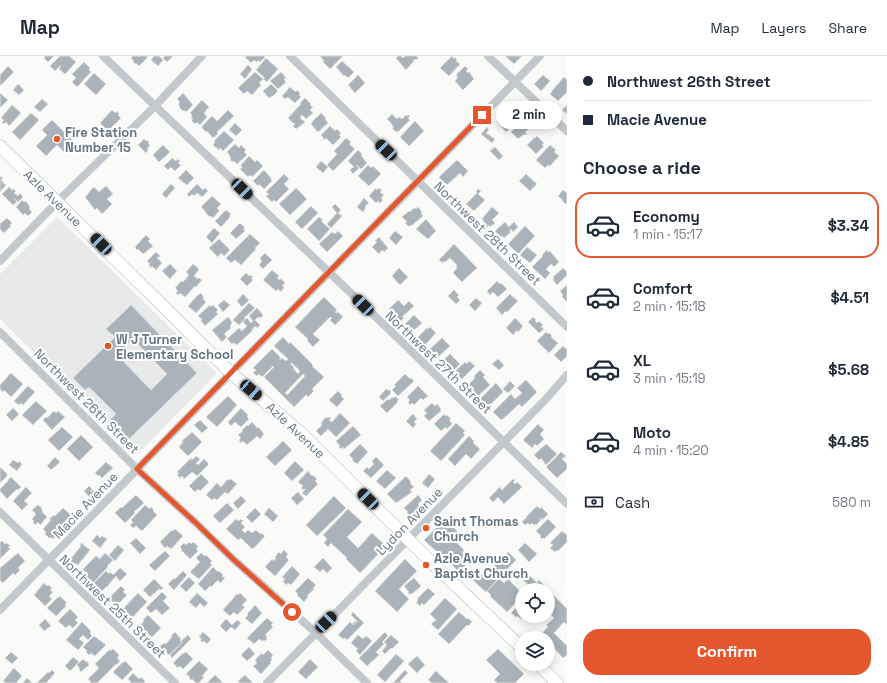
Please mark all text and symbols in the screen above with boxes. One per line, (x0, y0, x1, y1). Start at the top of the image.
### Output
text: Map (20, 15, 60, 40)
text: Map (710, 19, 740, 37)
text: Layers (762, 19, 806, 37)
text: Share (828, 19, 867, 37)
text: Northwest 26th Street (607, 72, 771, 91)
callout: 2 min (496, 101, 562, 129)
route end (473, 106, 491, 124)
text: 2 min (512, 106, 546, 123)
text: Macie Avenue (607, 110, 707, 129)
place label: Fire Station Number 15 (65, 124, 137, 156)
marker: Fire Station Number 15 (52, 134, 62, 144)
car (373, 137, 399, 163)
text: Choose a ride (583, 156, 701, 179)
street label: Azle Avenue (20, 166, 86, 231)
car (229, 176, 255, 202)
street label: Northwest 28th Street (431, 178, 545, 289)
icon: car (585, 207, 621, 243)
text: Economy (633, 207, 700, 226)
text: $3.34 (828, 216, 869, 235)
text: 1 min · 15:17 (633, 226, 703, 243)
car (88, 231, 114, 257)
icon: car (585, 279, 621, 315)
text: Comfort (633, 279, 693, 298)
text: $4.51 (830, 288, 869, 307)
car (350, 292, 376, 318)
text: 2 min · 15:18 (633, 298, 706, 315)
street label: Northwest 27th Street (382, 307, 495, 418)
place label: W J Turner Elementary School (116, 331, 233, 363)
marker: W J Turner Elementary School (103, 341, 113, 351)
street label: Northwest 26th Street (30, 345, 143, 458)
icon: car (585, 351, 621, 387)
text: XL (633, 351, 651, 370)
text: $5.68 (828, 360, 869, 379)
text: 3 min · 15:19 (633, 370, 706, 387)
car (238, 378, 264, 402)
street label: Azle Avenue (262, 399, 329, 462)
icon: car (585, 423, 621, 459)
text: Moto (633, 423, 671, 442)
text: $4.85 (828, 432, 869, 451)
text: 4 min · 15:20 (633, 442, 709, 459)
street label: Macie Avenue (49, 468, 121, 542)
street label: Lydon Avenue (373, 484, 446, 559)
car (355, 486, 381, 512)
icon: cash (583, 491, 605, 513)
text: Cash (615, 493, 650, 512)
text: 580 m (832, 494, 871, 511)
place label: Saint Thomas Church (434, 513, 519, 545)
marker: Saint Thomas Church (421, 523, 431, 533)
place label: Azle Avenue Baptist Church (434, 550, 528, 582)
street label: Northwest 25th Street (56, 551, 170, 662)
marker: Azle Avenue Baptist Church (421, 560, 431, 570)
map controls (515, 583, 555, 671)
button: locate (515, 583, 555, 623)
route start (283, 603, 301, 621)
car (313, 609, 339, 635)
button: Confirm (583, 629, 871, 675)
button: layers (515, 631, 555, 671)

